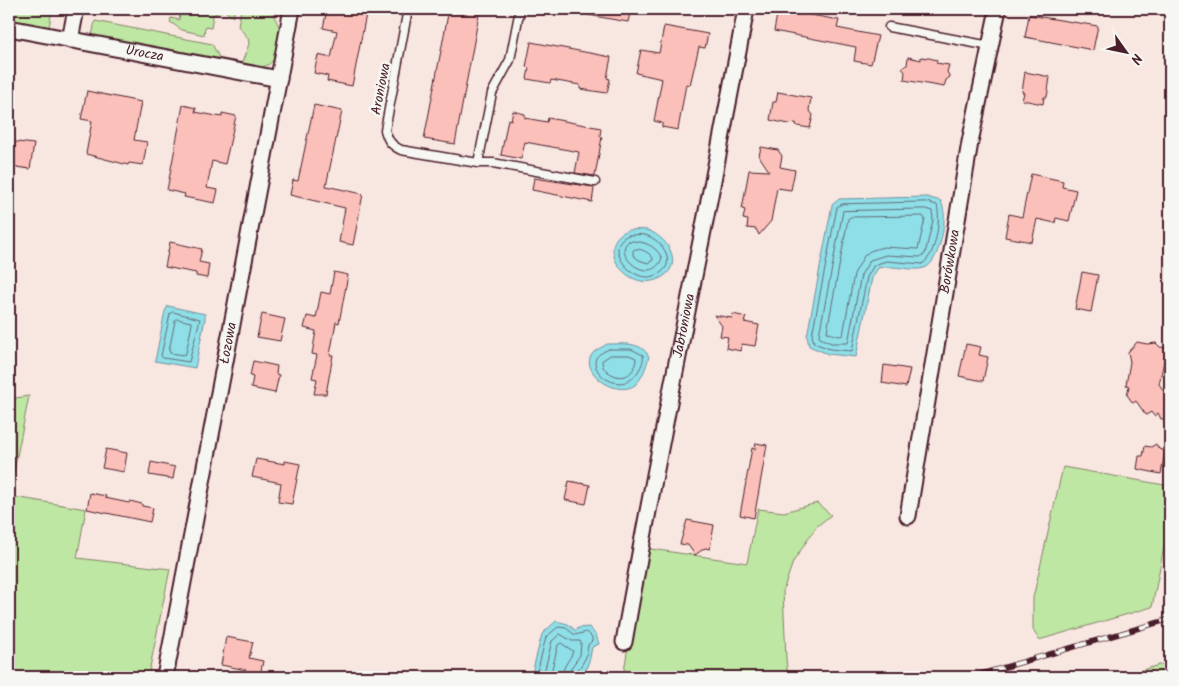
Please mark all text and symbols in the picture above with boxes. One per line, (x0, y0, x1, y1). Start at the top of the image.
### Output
north arrow (1102, 28, 1152, 78)
street label: Urocza (124, 39, 165, 68)
text: N (1124, 49, 1148, 68)
street label: Aroniowa (365, 61, 397, 117)
street label: Borówkowa (934, 228, 966, 295)
street label: Jabłoniowa (667, 292, 701, 360)
street label: Łozowa (214, 320, 243, 366)

